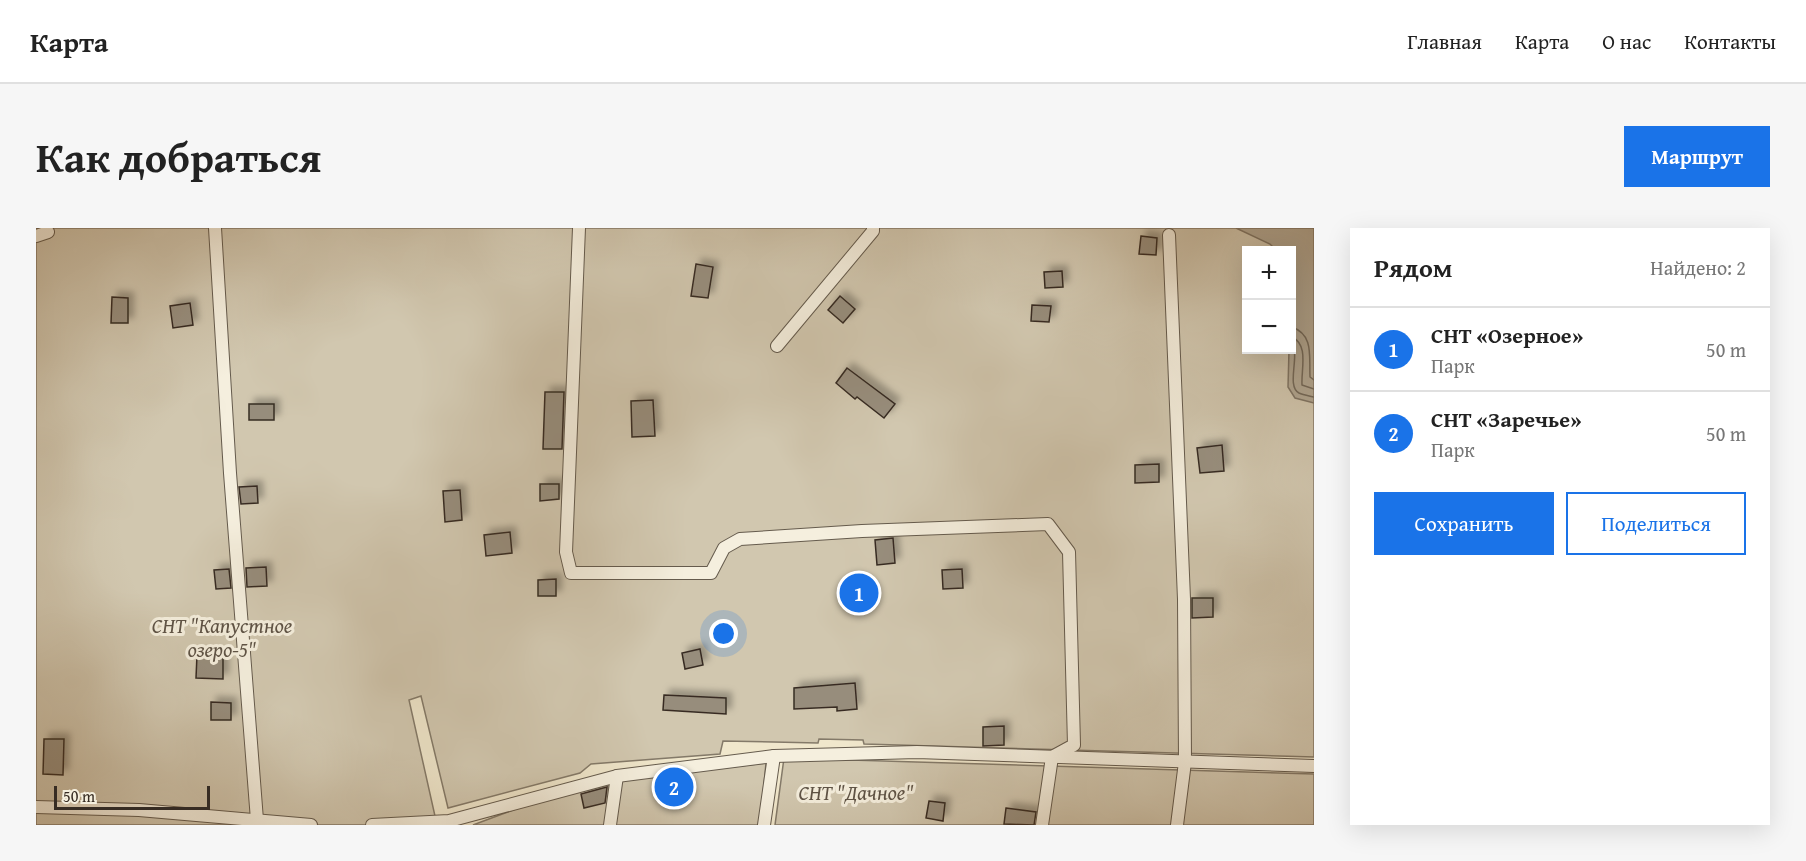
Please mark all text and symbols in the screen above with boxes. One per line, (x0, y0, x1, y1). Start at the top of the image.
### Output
text: Карта (30, 21, 108, 62)
text: Главная (1407, 26, 1482, 57)
text: Карта (1515, 26, 1569, 57)
text: О нас (1602, 26, 1651, 57)
text: Контакты (1684, 26, 1776, 57)
text: Как добраться (36, 126, 321, 187)
button: Маршрут (1624, 126, 1770, 187)
map controls (1242, 246, 1296, 354)
button: + (1242, 246, 1296, 300)
text: Рядом (1374, 248, 1452, 287)
text: Найдено: 2 (1650, 253, 1746, 282)
button: − (1242, 300, 1296, 354)
text: СНТ «Озерное» (1431, 319, 1583, 351)
text: 1 (1388, 335, 1399, 364)
text: 50 m (1706, 335, 1746, 364)
text: Парк (1431, 351, 1475, 380)
text: СНТ «Заречье» (1431, 403, 1582, 435)
text: 2 (1388, 419, 1399, 448)
text: 50 m (1706, 419, 1746, 448)
text: Парк (1431, 435, 1475, 464)
button: Сохранить (1374, 492, 1554, 555)
button: Поделиться (1566, 492, 1746, 555)
pin: 1 (840, 570, 878, 616)
park label: СНТ "Капустное озеро-5" (152, 610, 292, 665)
your location (709, 619, 738, 648)
pin: 2 (654, 764, 694, 810)
park label: СНТ "Дачное" (798, 777, 914, 808)
scale bar (54, 783, 210, 810)
text: 50 m (63, 784, 95, 808)

